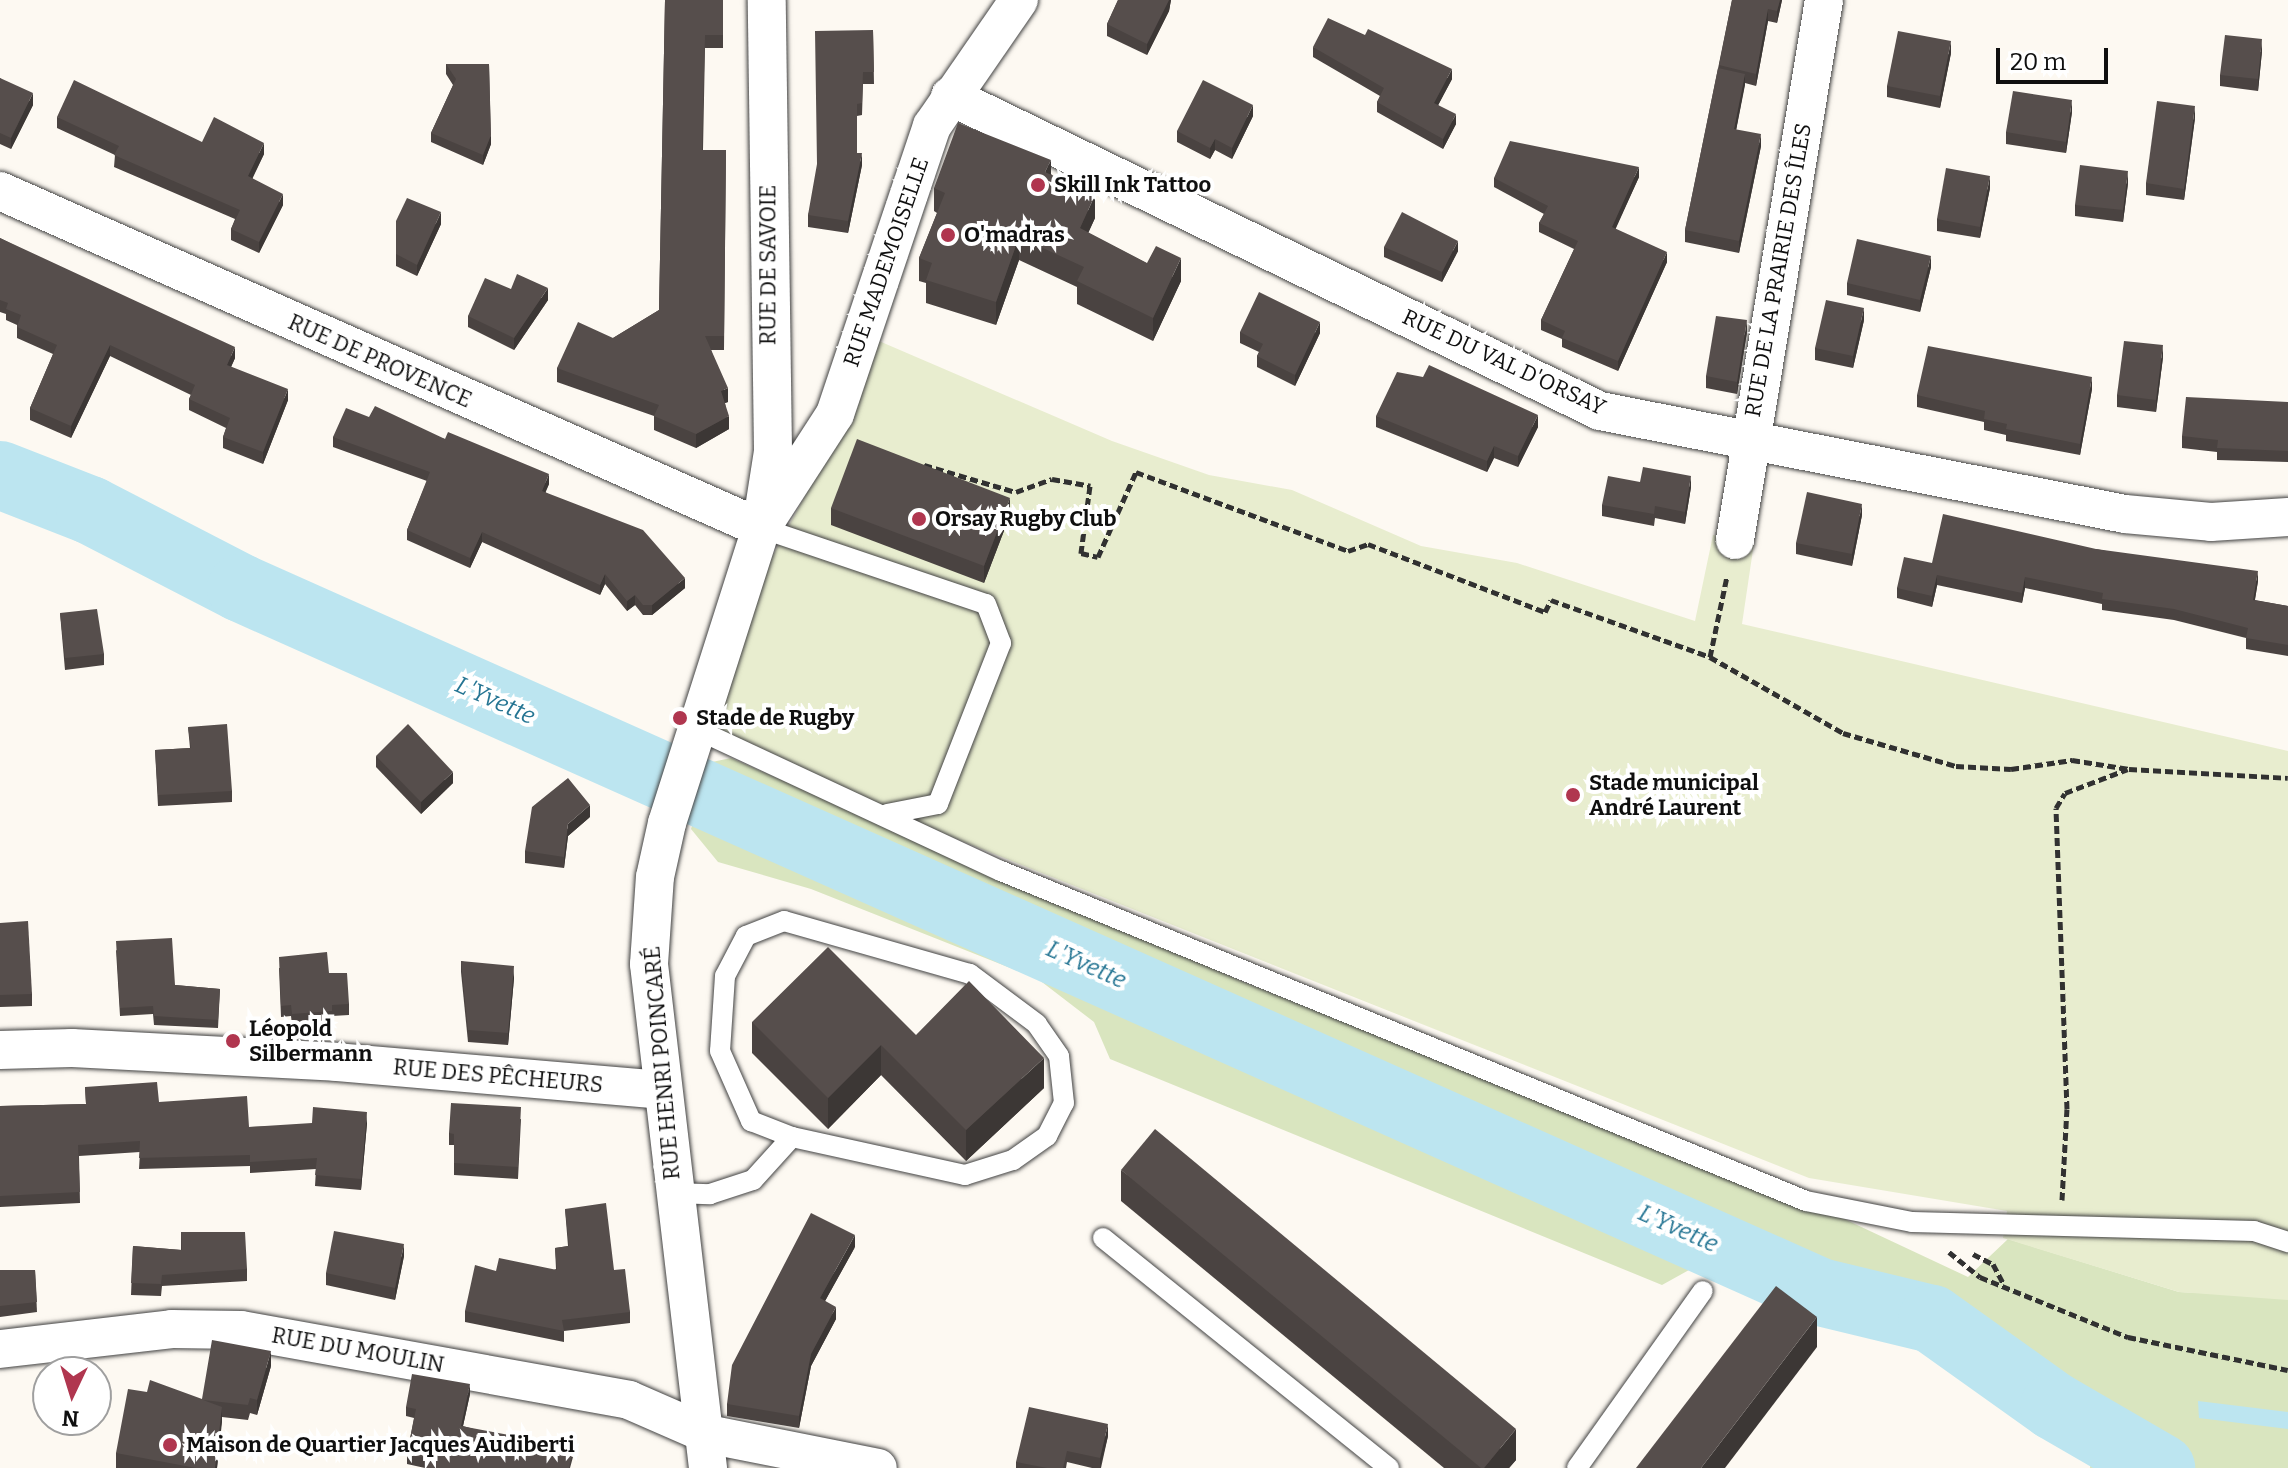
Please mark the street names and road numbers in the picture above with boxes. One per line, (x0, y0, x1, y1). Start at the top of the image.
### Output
street label: RUE DE LA PRAIRIE DES ÎLES (1739, 121, 1817, 419)
street label: RUE MADEMOISELLE (838, 154, 934, 370)
street label: RUE DE SAVOIE (755, 185, 781, 345)
street label: RUE DU VAL D'ORSAY (1398, 303, 1610, 421)
street label: RUE DE PROVENCE (284, 309, 476, 413)
street label: RUE HENRI POINCARÉ (639, 945, 685, 1181)
street label: RUE DES PÊCHEURS (392, 1054, 604, 1098)
street label: RUE DU MOULIN (270, 1322, 446, 1378)

